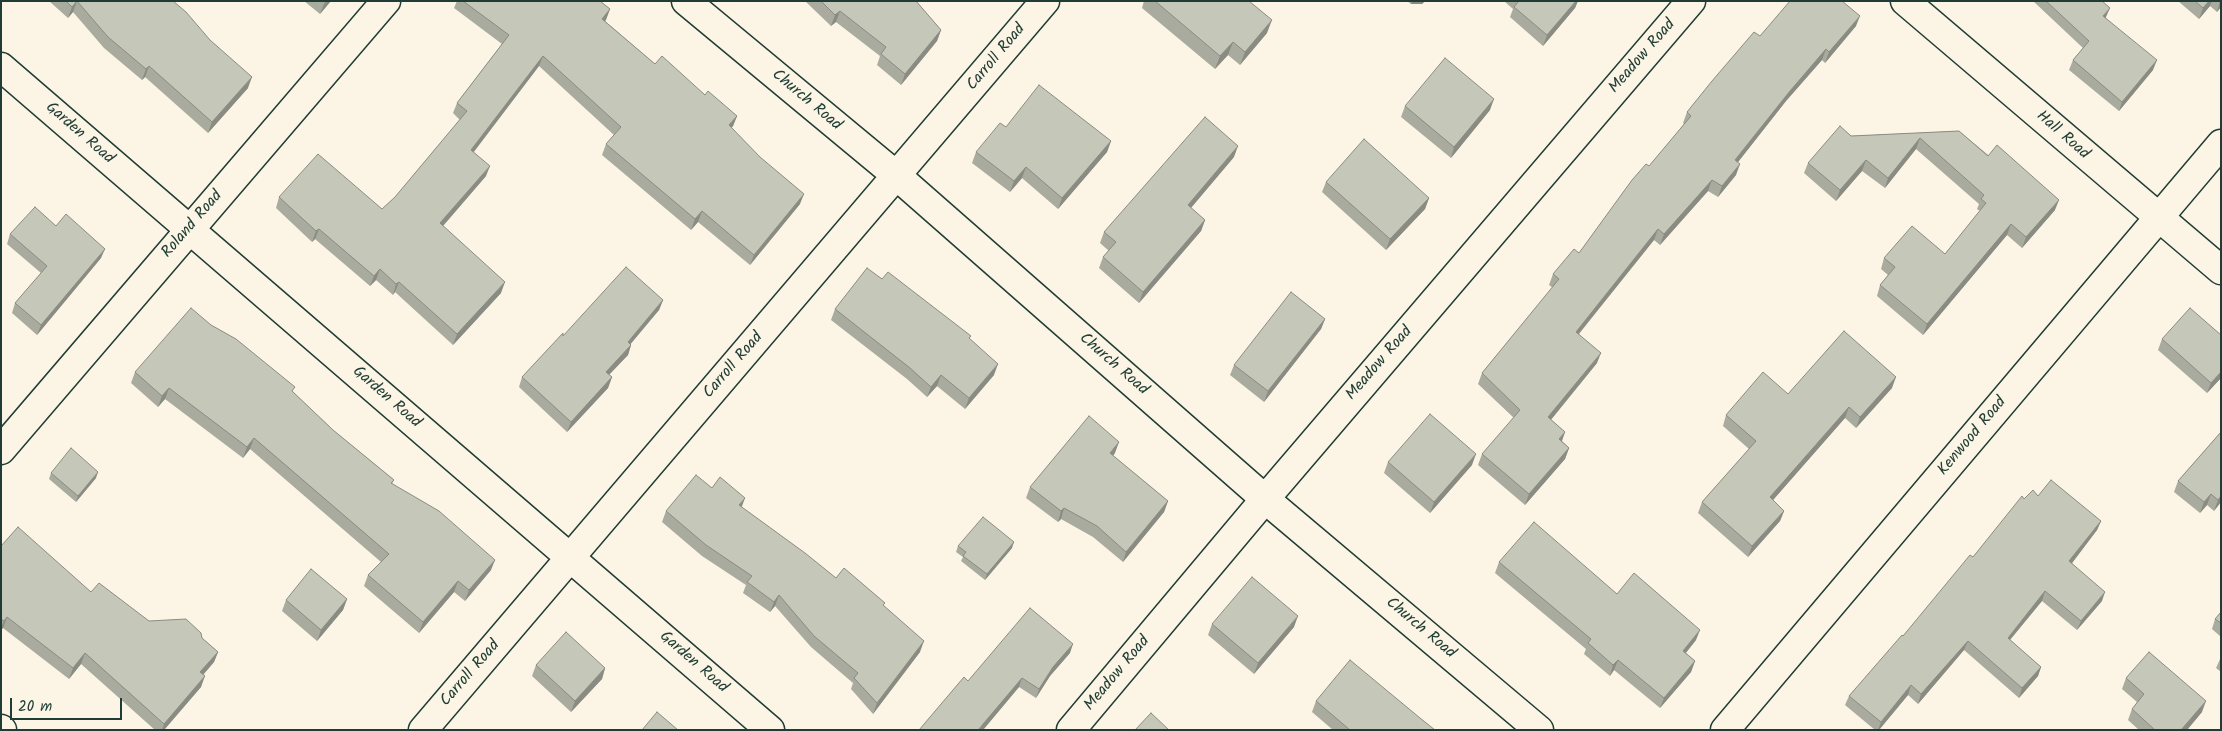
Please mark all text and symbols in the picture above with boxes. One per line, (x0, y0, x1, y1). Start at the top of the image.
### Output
street label: Meadow Road (1606, 16, 1680, 98)
street label: Carroll Road (964, 21, 1030, 95)
street label: Church Road (767, 66, 845, 136)
street label: Garden Road (41, 99, 117, 169)
street label: Hall Road (2031, 108, 2093, 164)
street label: Roland Road (159, 187, 227, 263)
street label: Meadow Road (1343, 323, 1417, 405)
street label: Carroll Road (700, 329, 768, 403)
street label: Church Road (1074, 330, 1152, 400)
street label: Garden Road (348, 363, 424, 433)
street label: Kenwood Road (1934, 394, 2012, 480)
street label: Church Road (1381, 594, 1459, 664)
street label: Garden Road (655, 628, 731, 698)
street label: Meadow Road (1081, 633, 1155, 715)
street label: Carroll Road (437, 637, 505, 711)
scale bar (12, 688, 125, 720)
text: 20 m (18, 695, 52, 719)

